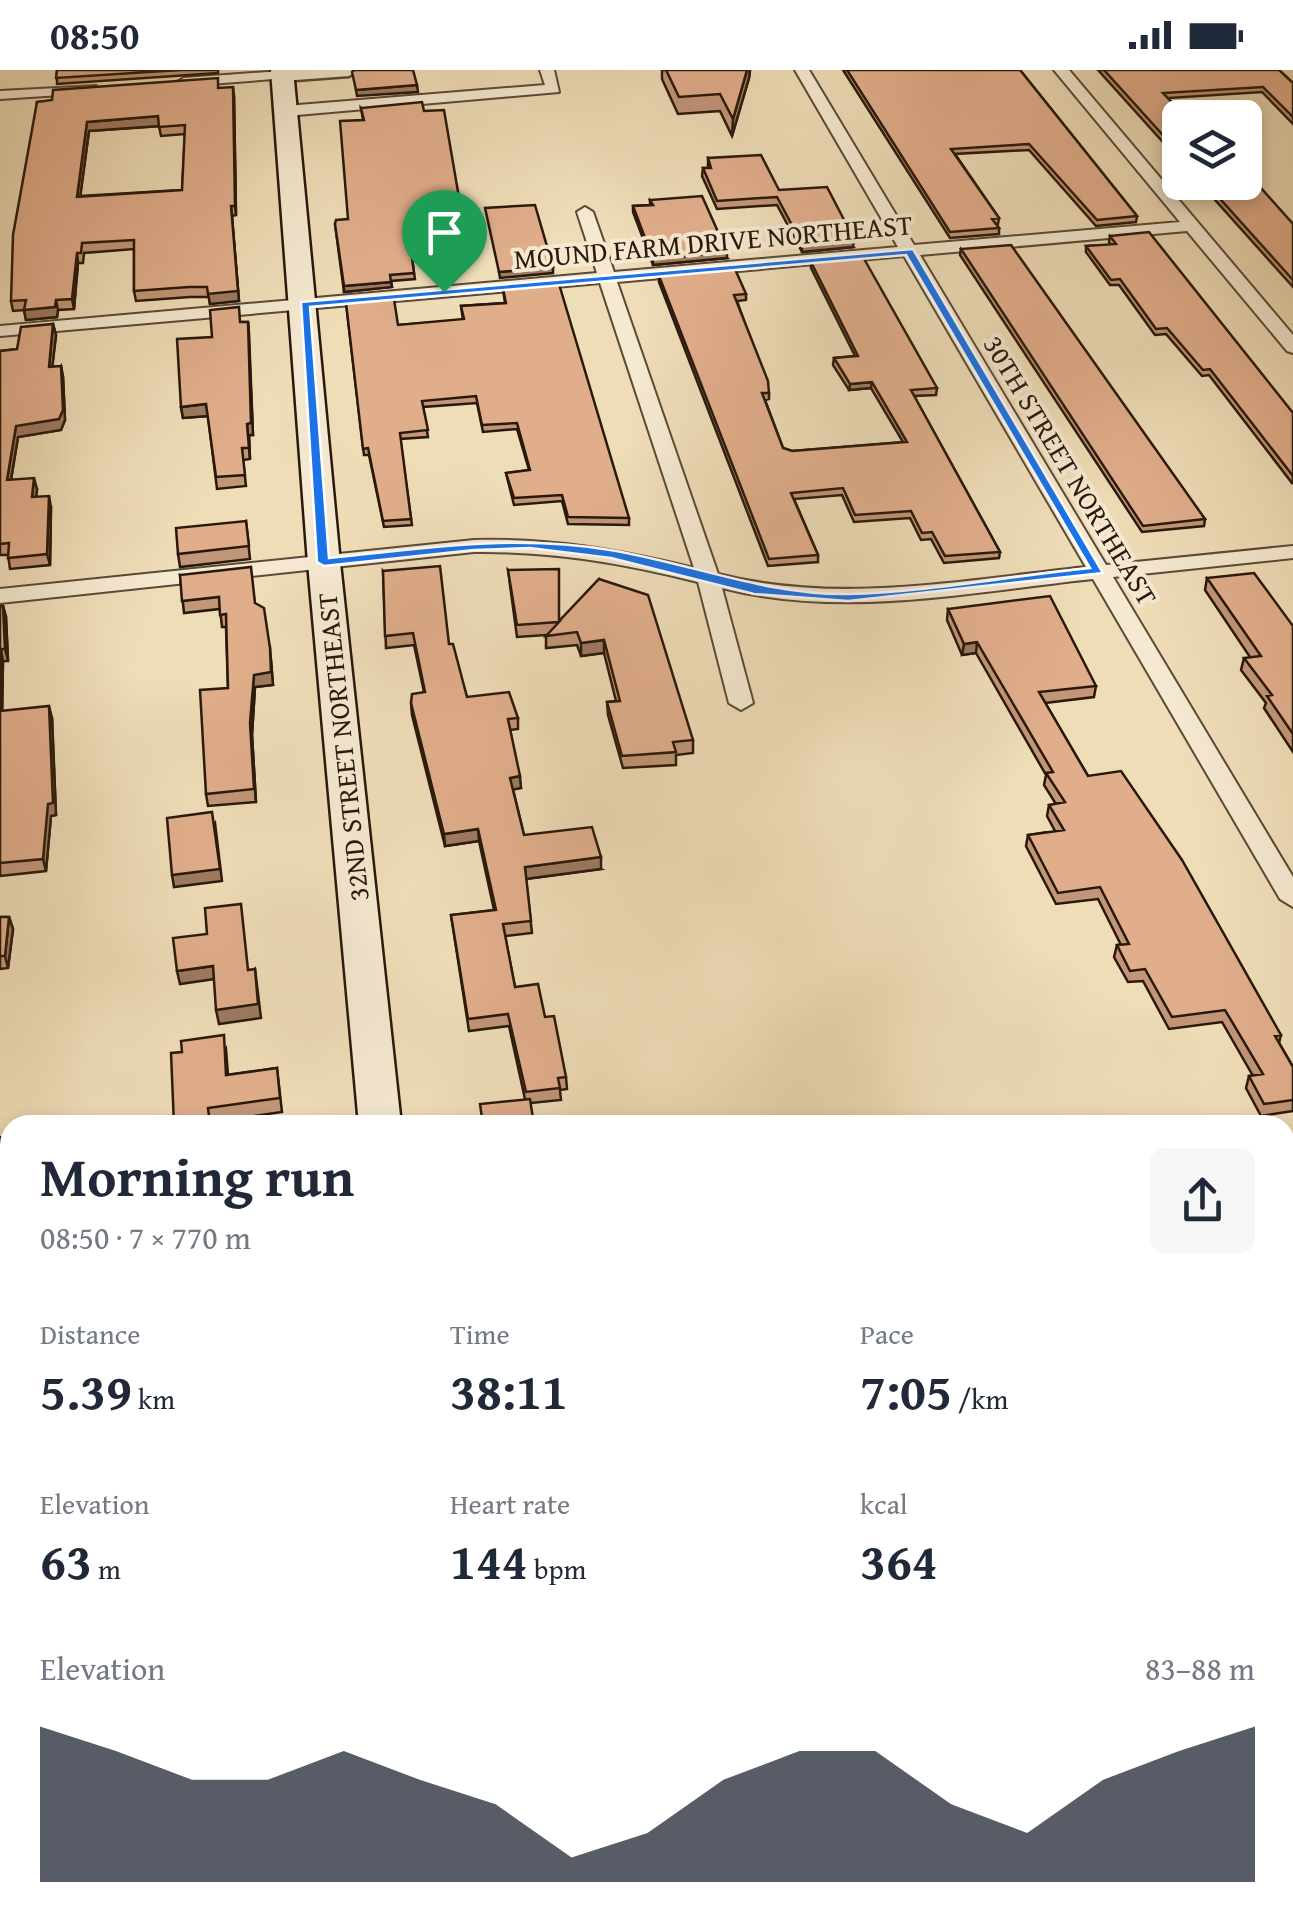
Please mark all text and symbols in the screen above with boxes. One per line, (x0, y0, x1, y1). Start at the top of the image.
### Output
text: 08:50 (50, 7, 140, 63)
map controls (1162, 100, 1262, 200)
button: layers (1162, 100, 1262, 200)
pin (402, 190, 487, 293)
street label: MOUND FARM DRIVE NORTHEAST (512, 203, 914, 279)
icon: arrive (417, 205, 472, 260)
street label: 30TH STREET NORTHEAST (974, 327, 1168, 613)
street label: 32ND STREET NORTHEAST (305, 591, 379, 903)
text: Morning run (40, 1136, 354, 1216)
button: share (1150, 1148, 1255, 1253)
text: 08:50 · 7 × 770 m (40, 1214, 251, 1261)
text: Distance (40, 1313, 140, 1354)
text: Time (450, 1313, 510, 1354)
text: Pace (860, 1313, 914, 1354)
text: 5.39 (40, 1354, 132, 1427)
text: 38:11 (450, 1354, 568, 1427)
text: 7:05 (860, 1354, 952, 1427)
text: km (132, 1378, 175, 1419)
text: /km (952, 1378, 1008, 1419)
text: Elevation (40, 1483, 150, 1524)
text: Heart rate (450, 1483, 570, 1524)
text: kcal (860, 1483, 908, 1524)
text: 63 (40, 1524, 92, 1597)
text: 144 (450, 1524, 528, 1597)
text: 364 (860, 1524, 938, 1597)
text: m (92, 1548, 121, 1589)
text: bpm (528, 1548, 586, 1589)
text: Elevation (40, 1645, 165, 1692)
text: 83–88 m (1145, 1645, 1255, 1692)

